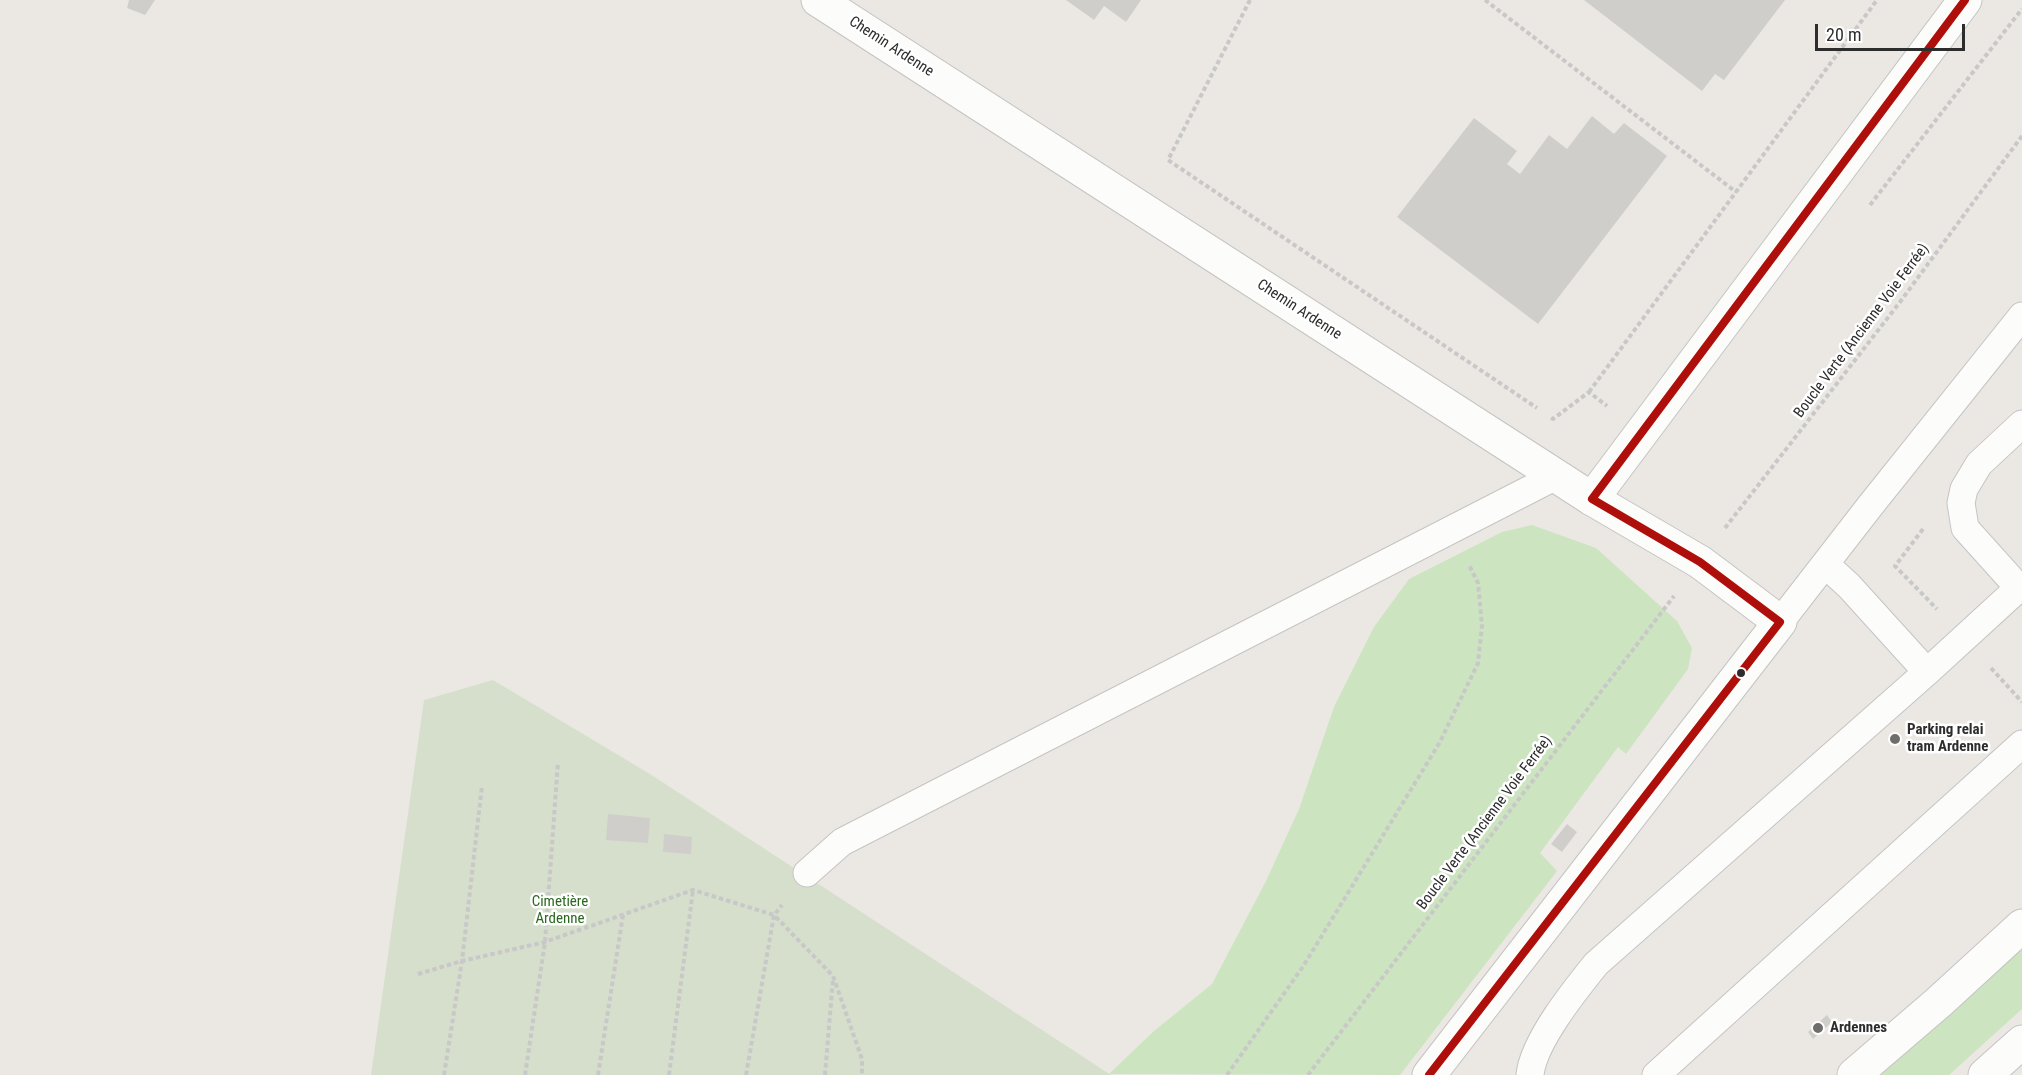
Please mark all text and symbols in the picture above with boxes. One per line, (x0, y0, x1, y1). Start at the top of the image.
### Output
scale bar (1818, 12, 1968, 50)
street label: Chemin Ardenne (845, 13, 937, 81)
text: 20 m (1826, 24, 1861, 45)
street label: Boucle Verte (Ancienne Voie Ferrée) (1791, 240, 1933, 422)
street label: Chemin Ardenne (1253, 276, 1345, 344)
unlabelled marker (1735, 667, 1747, 679)
place label: Parking relai tram Ardenne (1907, 721, 1988, 756)
street label: Boucle Verte (Ancienne Voie Ferrée) (1414, 732, 1556, 914)
marker: Parking relai tram Ardenne (1888, 732, 1902, 746)
park label: Cimetière Ardenne (532, 893, 588, 928)
place label: Ardennes (1830, 1019, 1887, 1037)
marker: Ardennes (1811, 1021, 1825, 1035)

